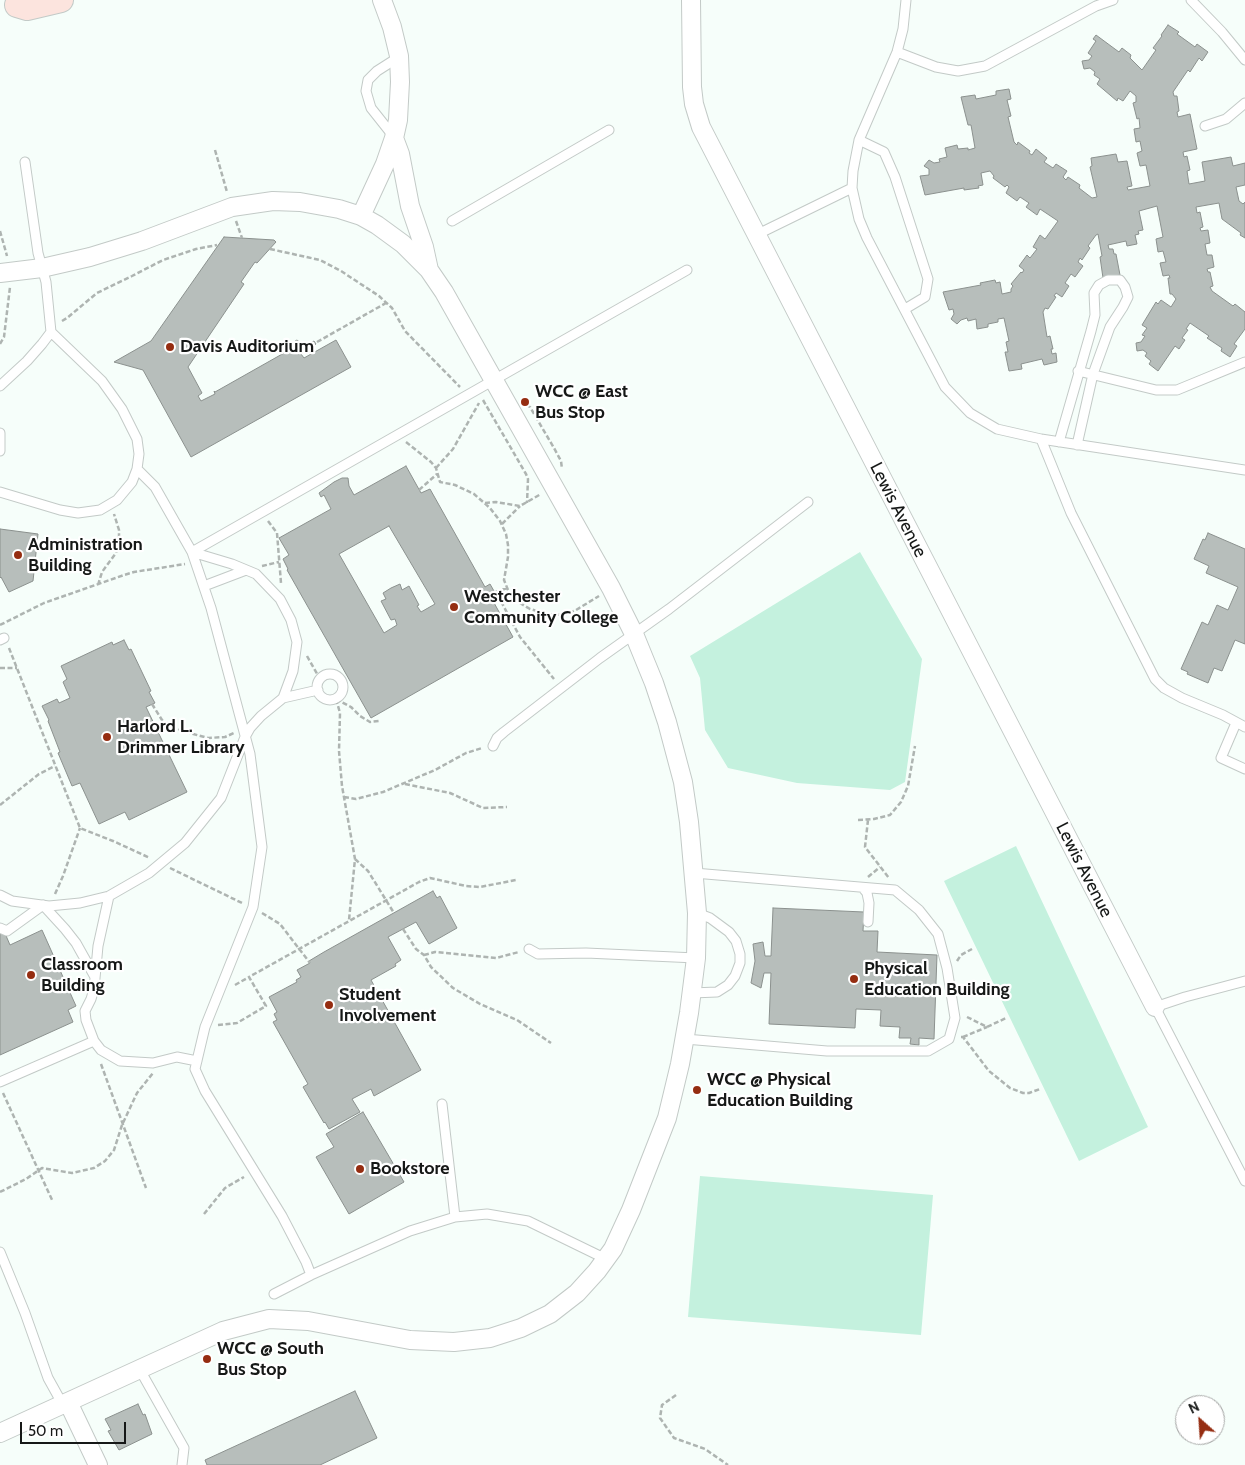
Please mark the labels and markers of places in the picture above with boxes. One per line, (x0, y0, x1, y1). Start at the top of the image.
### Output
place label: Davis Auditorium (180, 336, 314, 358)
marker: Davis Auditorium (164, 341, 176, 353)
place label: WCC @ East Bus Stop (535, 381, 628, 424)
marker: WCC @ East Bus Stop (519, 396, 531, 408)
place label: Administration Building (28, 534, 143, 576)
marker: Administration Building (12, 549, 24, 561)
place label: Westchester Community College (464, 586, 618, 628)
marker: Westchester Community College (448, 601, 460, 613)
place label: Harlord L. Drimmer Library (117, 716, 245, 759)
marker: Harlord L. Drimmer Library (101, 731, 113, 743)
place label: Classroom Building (41, 954, 123, 996)
place label: Physical Education Building (864, 958, 1010, 1001)
marker: Classroom Building (25, 969, 37, 981)
marker: Physical Education Building (848, 973, 860, 985)
place label: Student Involvement (339, 984, 436, 1026)
marker: Student Involvement (323, 999, 335, 1011)
place label: WCC @ Physical Education Building (707, 1069, 853, 1112)
marker: WCC @ Physical Education Building (691, 1084, 703, 1096)
place label: Bookstore (370, 1158, 450, 1180)
marker: Bookstore (354, 1163, 366, 1175)
place label: WCC @ South Bus Stop (217, 1338, 324, 1380)
marker: WCC @ South Bus Stop (201, 1353, 213, 1365)

